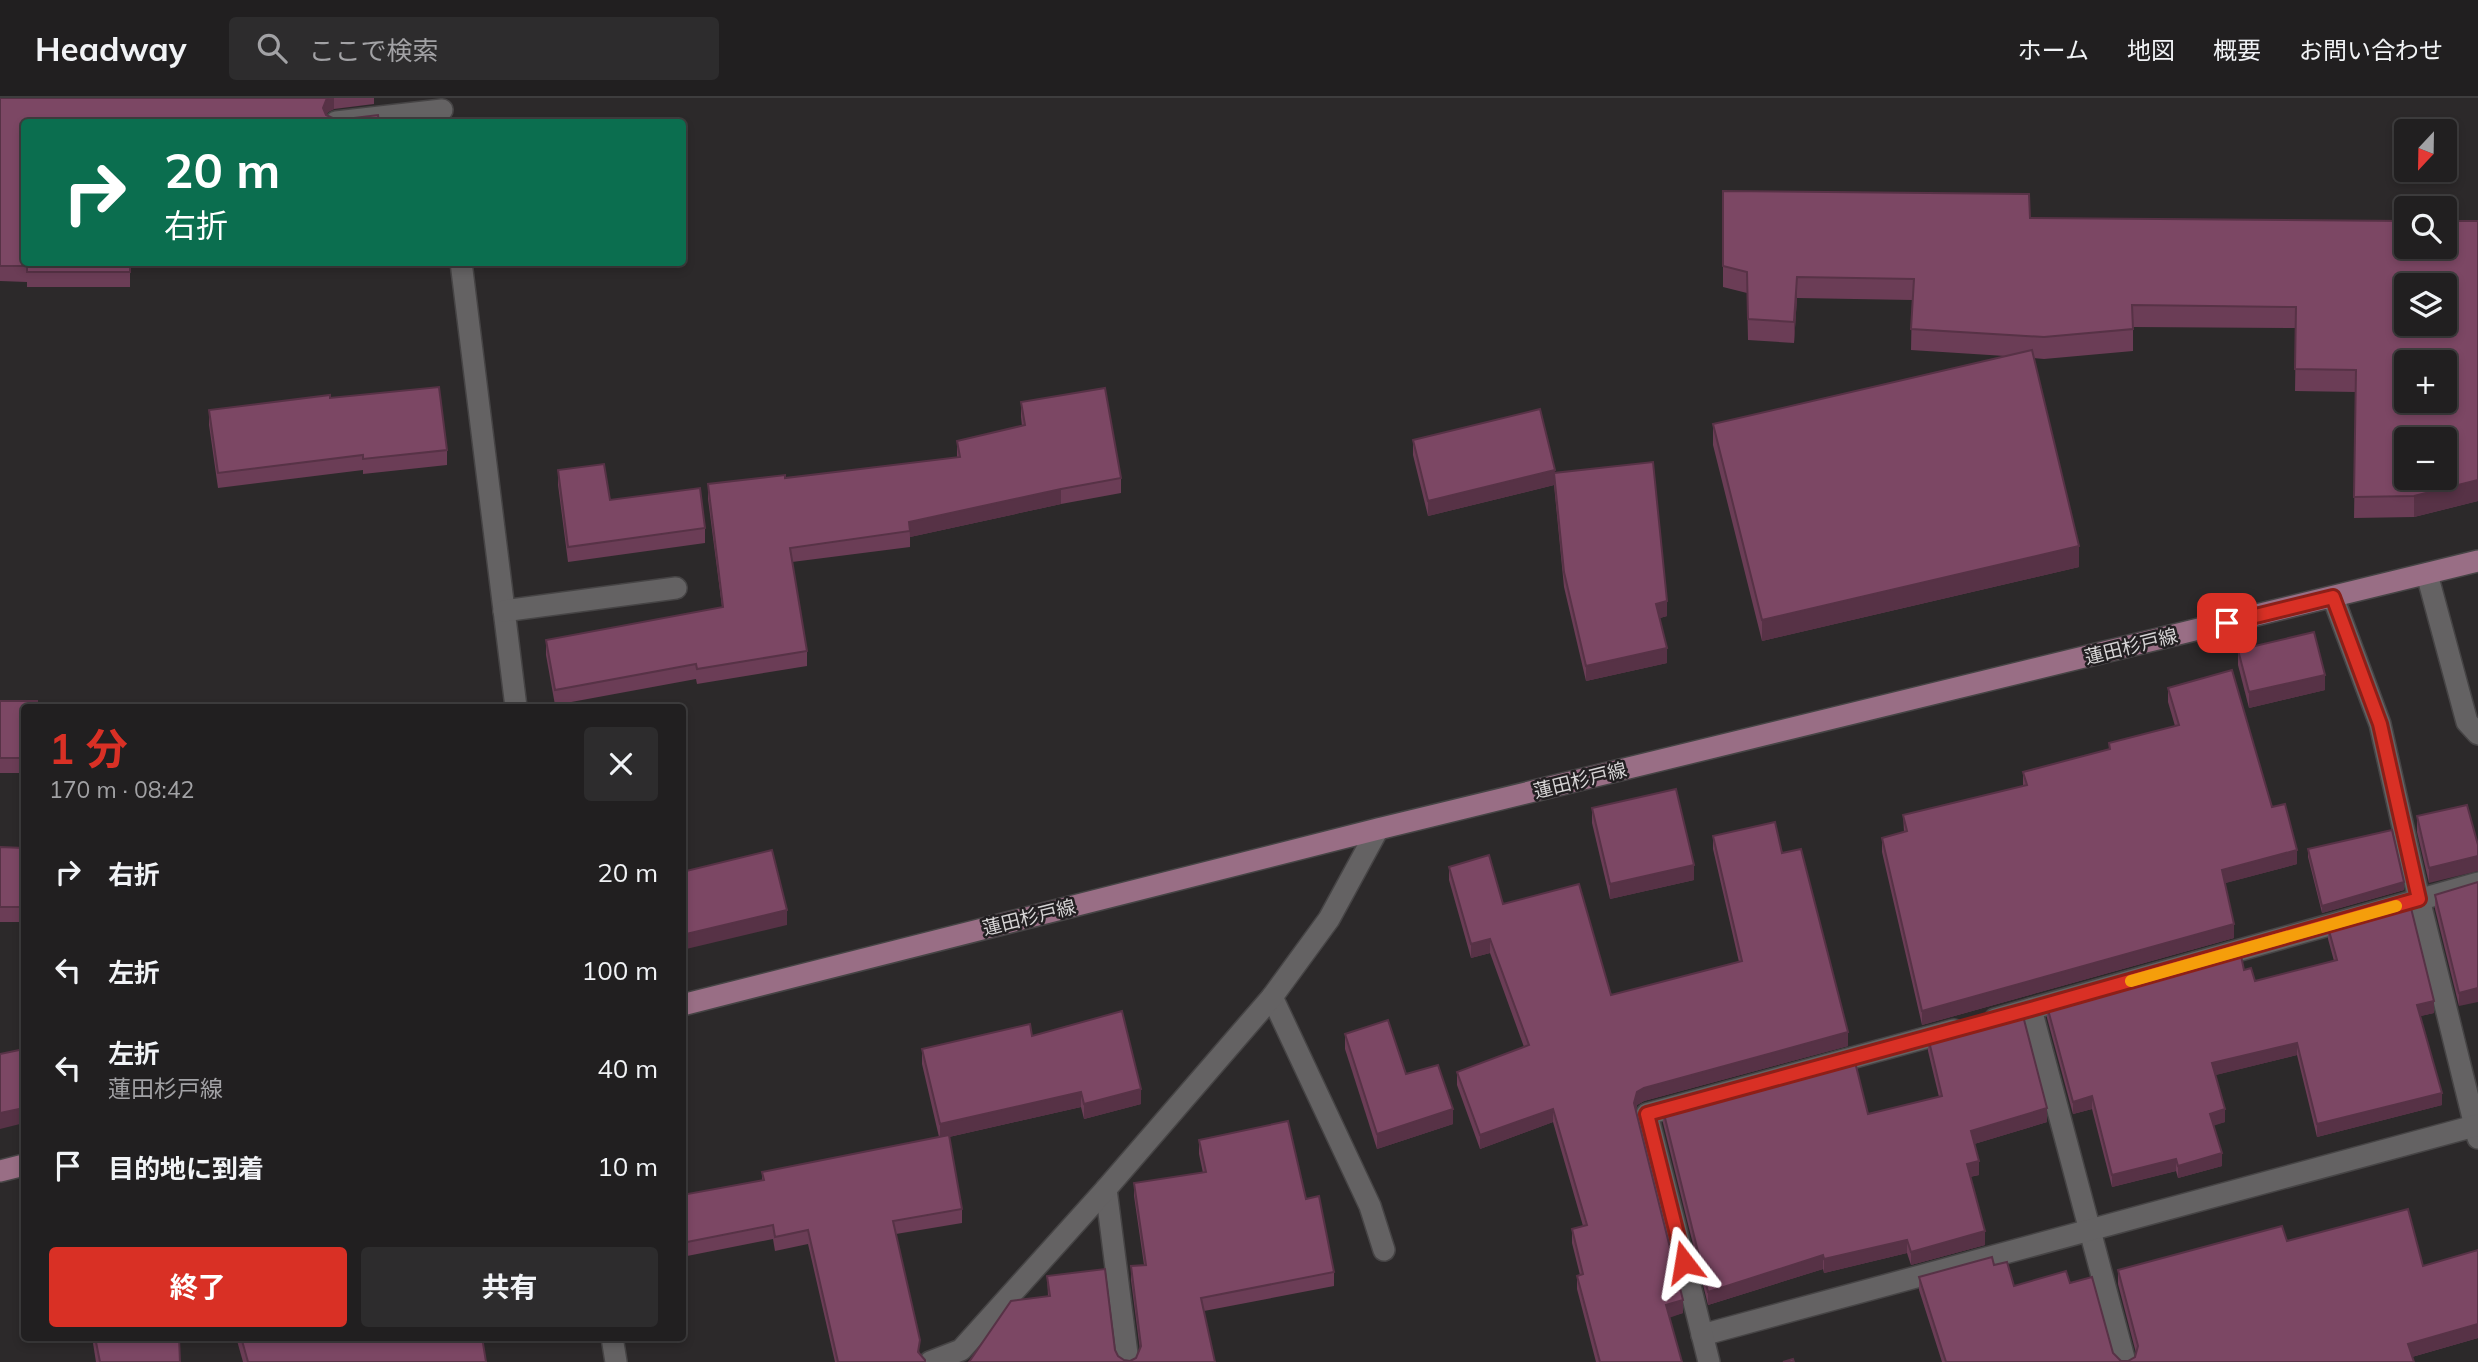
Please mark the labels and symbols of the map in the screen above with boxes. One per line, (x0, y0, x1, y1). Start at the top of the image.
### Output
north arrow (2394, 119, 2457, 182)
pin (2197, 593, 2257, 653)
street label: 蓮田杉戸線 (2082, 623, 2180, 669)
street label: 蓮田杉戸線 (1531, 757, 1629, 803)
street label: 蓮田杉戸線 (980, 894, 1078, 940)
position arrow (1647, 1225, 1721, 1299)

